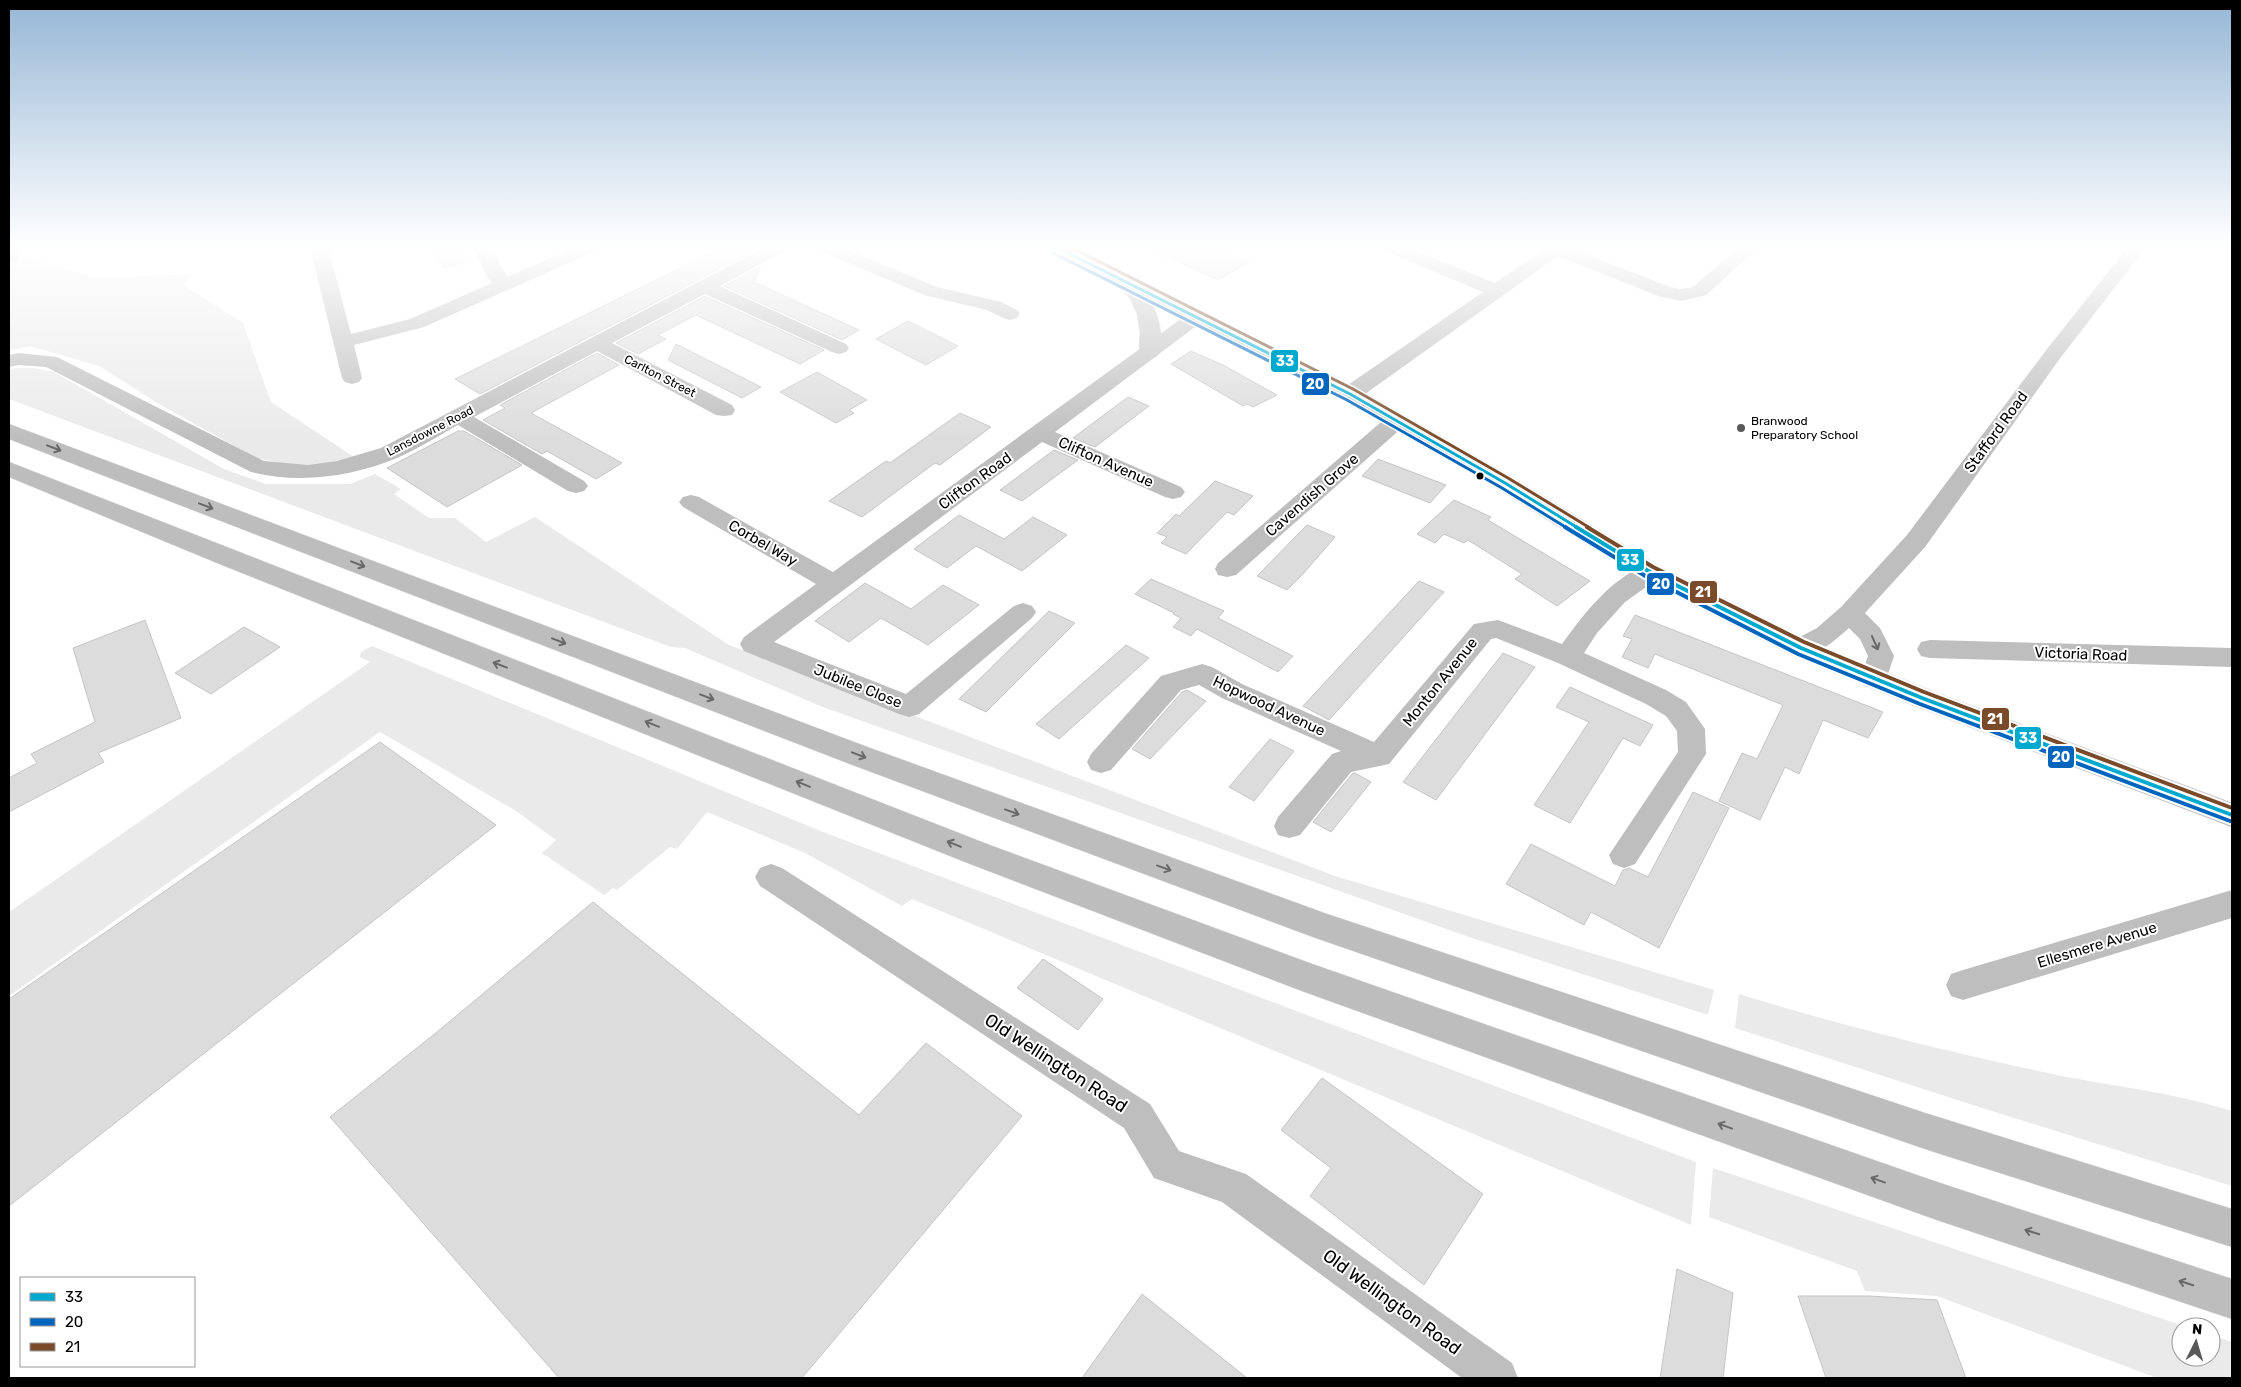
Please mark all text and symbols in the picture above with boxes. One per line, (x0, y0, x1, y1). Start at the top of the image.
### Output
line badge: 33 (1270, 349, 1299, 373)
street label: Carlton Street (622, 352, 698, 400)
text: 33 (1276, 353, 1294, 370)
line badge: 20 (1301, 372, 1330, 396)
text: 20 (1306, 376, 1324, 393)
street label: Stafford Road (1961, 388, 2031, 476)
street label: Lansdowne Road (384, 403, 476, 459)
place label: Branwood Preparatory School (1751, 414, 1858, 442)
marker: Branwood Preparatory School (1735, 422, 1747, 434)
street label: Clifton Avenue (1056, 433, 1156, 491)
one-way arrow (46, 444, 61, 453)
street label: Clifton Road (935, 448, 1015, 514)
street label: Cavendish Grove (1262, 450, 1362, 540)
unlabelled marker (1475, 471, 1485, 481)
one-way arrow (198, 502, 213, 511)
street label: Corbel Way (725, 516, 801, 570)
line badge: 33 (1616, 548, 1645, 572)
text: 33 (1621, 552, 1639, 569)
one-way arrow (350, 560, 365, 569)
line badge: 20 (1646, 572, 1675, 596)
text: 20 (1652, 576, 1670, 593)
line badge: 21 (1689, 580, 1718, 604)
text: 21 (1695, 584, 1711, 601)
street label: Monton Avenue (1399, 634, 1481, 730)
one-way arrow (1871, 635, 1881, 650)
one-way arrow (551, 637, 566, 646)
street label: Victoria Road (2034, 643, 2128, 665)
one-way arrow (493, 659, 508, 668)
street label: Jubilee Close (811, 660, 905, 712)
street label: Hopwood Avenue (1210, 672, 1328, 740)
one-way arrow (699, 693, 714, 703)
line badge: 21 (1981, 707, 2010, 731)
text: 21 (1987, 711, 2003, 728)
one-way arrow (645, 719, 660, 728)
line badge: 33 (2014, 726, 2042, 750)
text: 33 (2019, 730, 2037, 747)
line badge: 20 (2047, 745, 2075, 769)
text: 20 (2052, 749, 2070, 766)
one-way arrow (851, 751, 866, 760)
one-way arrow (796, 779, 811, 788)
one-way arrow (1003, 808, 1019, 817)
one-way arrow (947, 839, 962, 848)
one-way arrow (1156, 864, 1171, 873)
street label: Ellesmere Avenue (2035, 918, 2159, 972)
street label: Old Wellington Road (981, 1009, 1131, 1117)
one-way arrow (1717, 1121, 1733, 1130)
one-way arrow (1871, 1175, 1886, 1184)
one-way arrow (2024, 1227, 2040, 1237)
street label: Old Wellington Road (1319, 1244, 1465, 1360)
legend (20, 1277, 195, 1367)
one-way arrow (2178, 1278, 2194, 1288)
text: 33 (65, 1288, 83, 1306)
text: 20 (65, 1313, 83, 1331)
north arrow (2171, 1317, 2221, 1367)
text: N (2191, 1321, 2203, 1338)
text: 21 (65, 1338, 80, 1356)

